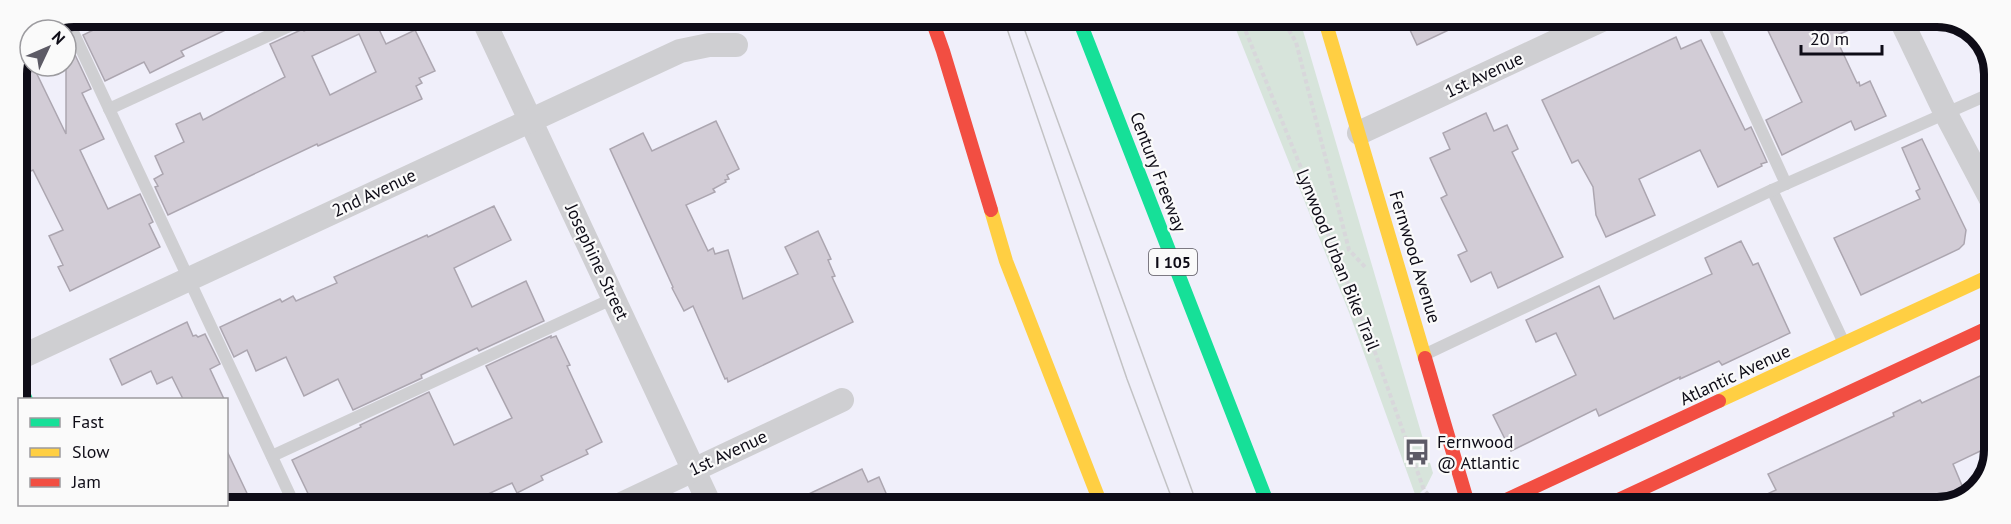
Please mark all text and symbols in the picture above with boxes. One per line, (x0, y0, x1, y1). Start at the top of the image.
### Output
north arrow (18, 18, 78, 78)
scale bar (1801, 18, 1882, 56)
text: N (48, 27, 70, 48)
text: 20 m (1810, 27, 1849, 50)
street label: 1st Avenue (1441, 46, 1527, 103)
street label: Century Freeway (1125, 108, 1192, 236)
street label: 2nd Avenue (328, 163, 419, 222)
street label: Lynwood Urban Bike Trail (1291, 166, 1386, 355)
street label: Fernwood Avenue (1384, 188, 1446, 326)
street label: Josephine Street (560, 199, 634, 324)
road number: I 105 (1149, 249, 1197, 275)
street label: Atlantic Avenue (1676, 339, 1794, 410)
legend (18, 398, 228, 506)
text: Fast (72, 410, 104, 433)
street label: 1st Avenue (685, 424, 771, 481)
place label: Fernwood @ Atlantic (1437, 430, 1520, 474)
bus stop icon: Fernwood @ Atlantic (1402, 437, 1432, 467)
text: Slow (72, 440, 110, 463)
text: Jam (71, 470, 101, 493)

